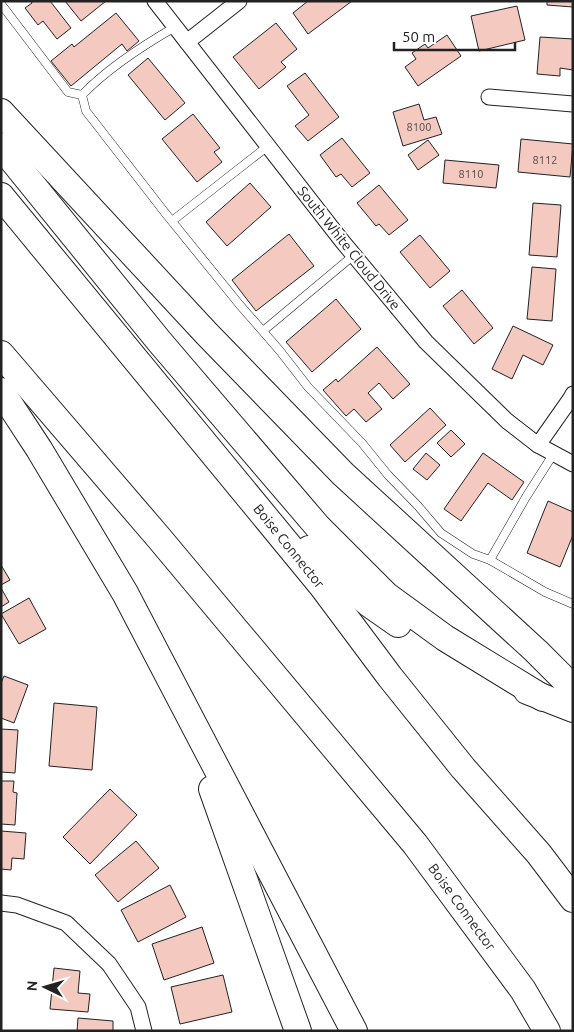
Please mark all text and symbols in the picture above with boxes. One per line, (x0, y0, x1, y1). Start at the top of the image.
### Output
scale bar (394, 20, 515, 52)
text: 50 m (402, 28, 435, 45)
house number: 8100 (407, 121, 431, 133)
house number: 8112 (533, 154, 557, 166)
house number: 8110 (459, 168, 483, 180)
street label: South White Cloud Drive (294, 183, 404, 313)
street label: Boise Connector (250, 501, 328, 592)
street label: Boise Connector (425, 860, 499, 954)
north arrow (20, 962, 70, 1012)
text: N (24, 980, 40, 992)

